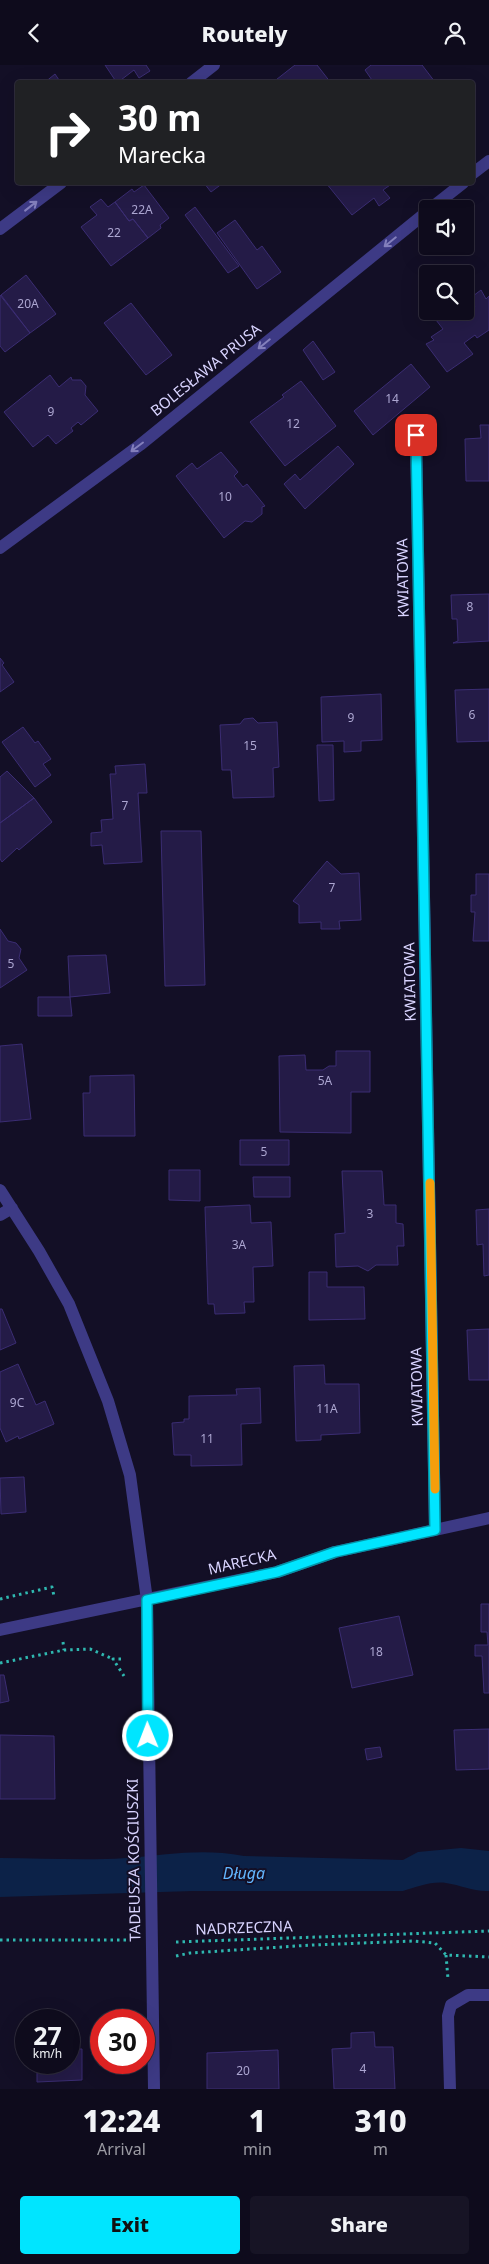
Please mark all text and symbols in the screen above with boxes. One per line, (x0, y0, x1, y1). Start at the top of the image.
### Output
text: Routely (202, 18, 287, 48)
icon: back (20, 19, 48, 47)
icon: person (441, 19, 469, 47)
text: 30 m (118, 94, 201, 141)
icon: right (35, 100, 100, 165)
text: Marecka (118, 139, 206, 169)
map controls (419, 200, 474, 320)
button: sound (419, 200, 474, 255)
one-way arrow (24, 201, 37, 212)
house number: 22A (131, 201, 153, 218)
house number: 22 (107, 224, 121, 241)
one-way arrow (383, 236, 396, 247)
button: search (419, 265, 474, 320)
house number: 20A (17, 295, 39, 312)
street label: BOLESŁAWA PRUSA (146, 318, 265, 420)
one-way arrow (257, 339, 270, 350)
house number: 14 (385, 390, 399, 407)
house number: 9 (48, 403, 55, 420)
pin (395, 414, 437, 456)
house number: 12 (286, 415, 300, 432)
icon: arrive (402, 421, 430, 449)
one-way arrow (131, 441, 144, 452)
house number: 10 (218, 488, 232, 505)
street label: KWIATOWA (391, 538, 413, 618)
house number: 8 (467, 598, 474, 615)
house number: 6 (469, 706, 476, 723)
house number: 9 (348, 709, 355, 726)
house number: 15 (243, 737, 257, 754)
house number: 7 (122, 797, 129, 814)
house number: 7 (329, 879, 336, 896)
street label: KWIATOWA (398, 942, 420, 1022)
house number: 5 (8, 955, 15, 972)
house number: 5A (318, 1072, 333, 1089)
house number: 5 (261, 1143, 268, 1160)
house number: 3 (367, 1205, 374, 1222)
house number: 3A (232, 1236, 247, 1253)
street label: KWIATOWA (405, 1347, 427, 1427)
house number: 9C (10, 1394, 25, 1411)
house number: 11A (316, 1400, 338, 1417)
house number: 11 (200, 1430, 214, 1447)
street label: MARECKA (206, 1543, 278, 1579)
house number: 18 (369, 1643, 383, 1660)
position arrow (121, 1709, 173, 1761)
street label: TADEUSZA KOŚCIUSZKI (122, 1778, 144, 1942)
water label: Długa (223, 1862, 265, 1884)
street label: NADRZECZNA (195, 1915, 293, 1939)
speed limit sign: 30 (90, 2009, 155, 2074)
text: 27 (33, 2018, 62, 2052)
text: km/h (33, 2045, 62, 2062)
house number: 4 (360, 2060, 367, 2077)
house number: 20 (236, 2062, 250, 2079)
text: 12:24 (83, 2100, 160, 2141)
text: 1 (249, 2100, 266, 2141)
text: 310 (354, 2100, 406, 2141)
text: Arrival (97, 2138, 146, 2160)
text: min (243, 2138, 272, 2160)
text: m (373, 2138, 388, 2160)
button: Exit (20, 2196, 240, 2254)
button: Share (250, 2196, 469, 2254)

